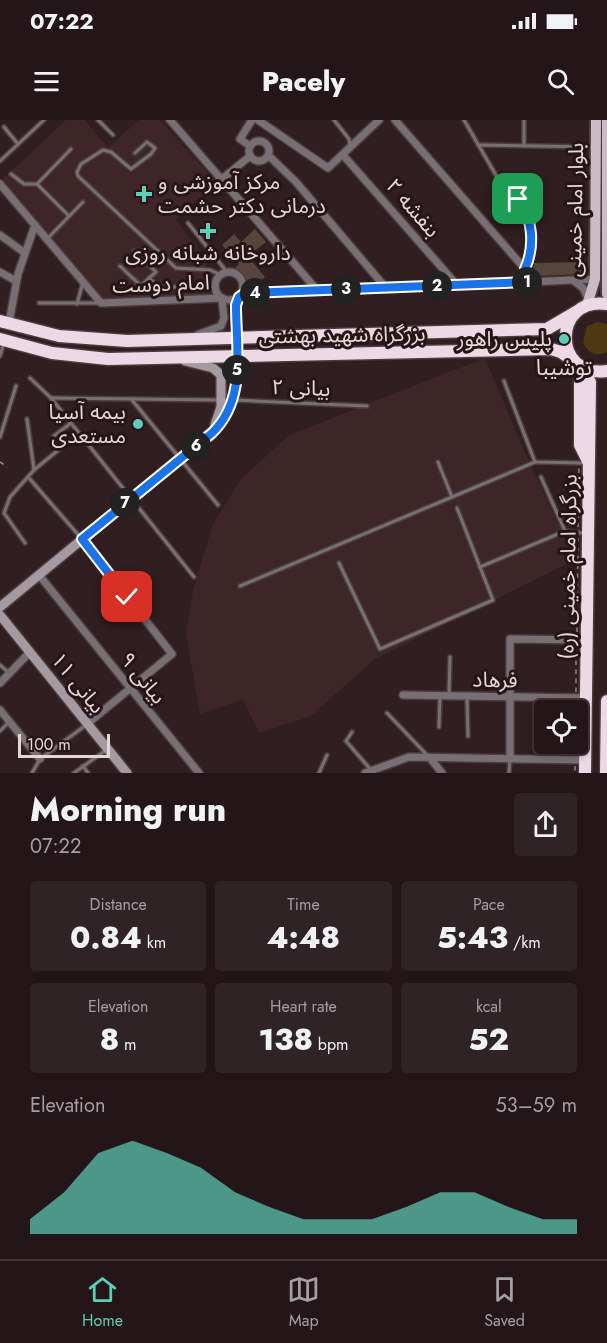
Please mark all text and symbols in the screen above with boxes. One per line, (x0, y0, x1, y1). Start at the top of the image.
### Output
text: 07:22 (30, 5, 94, 37)
text: Pacely (262, 62, 345, 101)
icon: menu (30, 65, 63, 98)
icon: search (544, 65, 577, 98)
street label: بلوار امام خمینی (559, 143, 592, 278)
place label: مرکز آموزشی و ‌درمانی دکتر حشمت (158, 167, 326, 221)
street label: بنفشه ۲ (379, 172, 447, 244)
pin (492, 173, 543, 224)
icon: arrive (501, 182, 534, 215)
marker: مرکز آموزشی و ‌درمانی دکتر حشمت (135, 185, 153, 203)
marker: داروخانه شبانه روزی (201, 224, 215, 238)
place label: داروخانه شبانه روزی (125, 238, 291, 268)
street label: امام دوست (112, 267, 210, 302)
pin: 1 (512, 267, 542, 297)
text: 1 (523, 270, 531, 293)
pin: 2 (422, 271, 452, 301)
pin: 3 (331, 274, 361, 304)
text: 2 (432, 274, 442, 297)
text: 3 (341, 277, 351, 300)
pin: 4 (240, 278, 270, 308)
text: 4 (249, 281, 261, 304)
street label: بزرگراه شهید بهشتی (258, 319, 426, 351)
place label: پلیس راهور (456, 324, 552, 354)
marker: پلیس راهور (557, 332, 571, 346)
district label: توشیبا (536, 351, 592, 383)
pin: 5 (222, 355, 252, 385)
text: 5 (232, 358, 242, 381)
street label: بیانی ۲ (271, 372, 331, 404)
place label: بیمه آسیا مستعدی (49, 397, 126, 451)
marker: بیمه آسیا مستعدی (131, 417, 145, 431)
pin: 6 (181, 431, 211, 461)
text: 6 (191, 434, 201, 457)
street label: بزرگراه امام خمینی (ره) (551, 474, 586, 660)
pin: 7 (110, 488, 140, 518)
text: 7 (120, 491, 130, 514)
pin (101, 571, 152, 622)
icon: check (110, 580, 143, 613)
street label: بیانی ۱۱ (44, 646, 112, 720)
street label: بیانی ۹ (113, 646, 173, 710)
street label: فرهاد (472, 665, 518, 695)
map controls (534, 700, 588, 754)
button: locate (534, 700, 588, 754)
scale bar (18, 731, 110, 758)
text: 100 m (27, 733, 71, 756)
text: Morning run (30, 786, 226, 833)
button: share (514, 793, 577, 856)
text: 07:22 (30, 832, 81, 861)
text: Distance (90, 893, 147, 916)
text: Time (287, 893, 320, 916)
text: Pace (473, 893, 505, 916)
text: 0.84 (70, 916, 142, 959)
text: 4:48 (267, 916, 340, 959)
text: 5:43 (437, 916, 508, 959)
text: km (142, 931, 166, 954)
text: /km (508, 931, 541, 954)
text: Elevation (88, 995, 148, 1018)
text: Heart rate (270, 995, 337, 1018)
text: kcal (476, 995, 502, 1018)
text: 8 (100, 1018, 119, 1061)
text: 138 (258, 1018, 313, 1061)
text: 52 (469, 1018, 509, 1061)
text: m (119, 1033, 137, 1056)
text: bpm (313, 1033, 349, 1056)
text: Elevation (30, 1091, 105, 1120)
text: 53–59 m (496, 1091, 577, 1120)
tab: Home (82, 1273, 123, 1332)
tab: Map (287, 1273, 320, 1332)
tab: Saved (484, 1273, 525, 1332)

